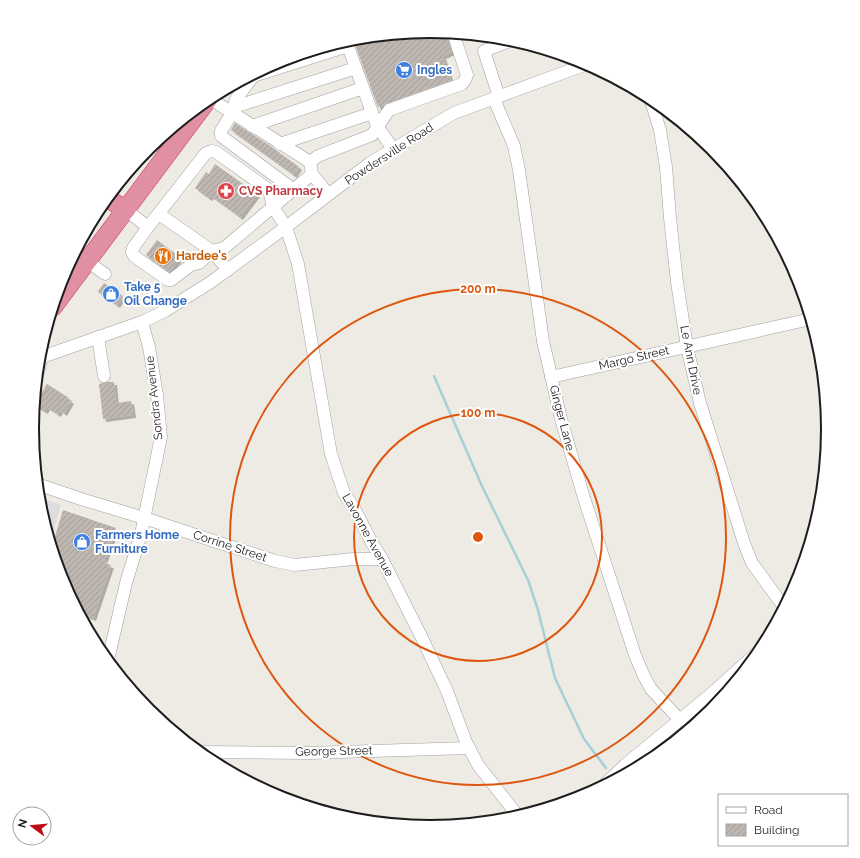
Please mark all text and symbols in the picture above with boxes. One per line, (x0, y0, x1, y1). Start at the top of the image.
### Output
supermarket icon: Ingles (394, 60, 414, 80)
place label: Ingles (417, 63, 452, 77)
street label: Powdersville Road (342, 120, 436, 188)
pharmacy icon: CVS Pharmacy (216, 181, 236, 201)
place label: CVS Pharmacy (239, 184, 323, 198)
restaurant icon: Hardee's (153, 246, 173, 266)
place label: Hardee's (176, 249, 227, 263)
place label: Take 5 Oil Change (124, 280, 187, 308)
text: 200 m (460, 282, 496, 296)
shop icon: Take 5 Oil Change (101, 284, 121, 304)
street label: Le Ann Drive (677, 324, 705, 396)
street label: Margo Street (597, 343, 671, 373)
street label: Sondra Avenue (143, 355, 165, 441)
street label: Ginger Lane (547, 384, 577, 452)
text: 100 m (461, 406, 495, 420)
street label: Lavonne Avenue (339, 491, 397, 579)
street label: Corrine Street (191, 527, 269, 565)
place label: Farmers Home Furniture (95, 528, 179, 556)
centre of rings (471, 530, 485, 544)
shop icon: Farmers Home Furniture (72, 532, 92, 552)
street label: George Street (295, 743, 373, 759)
legend (718, 794, 848, 846)
text: Road (754, 803, 783, 817)
north arrow (12, 806, 52, 846)
text: N (15, 818, 30, 829)
text: Building (754, 823, 800, 837)

